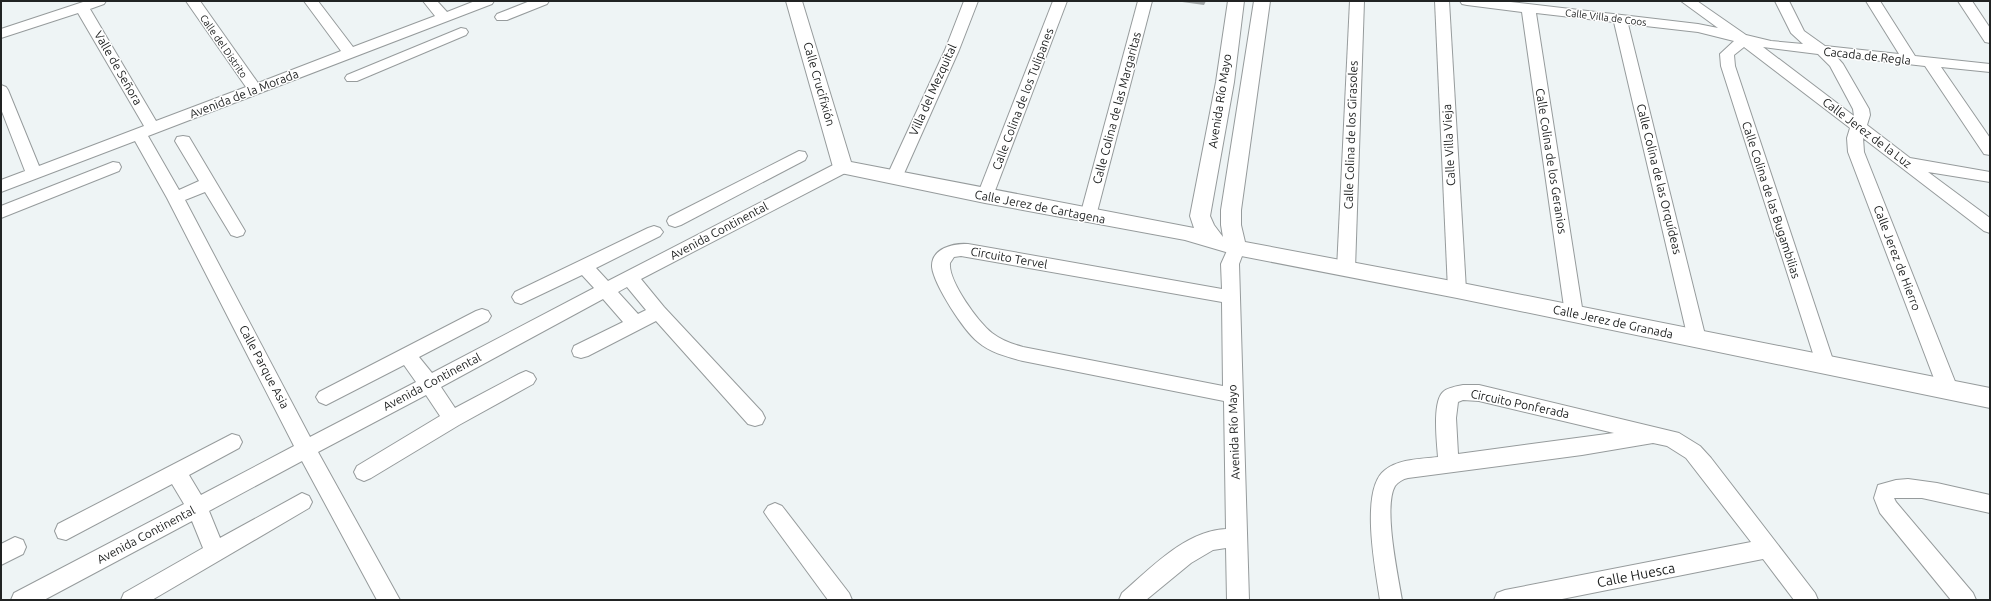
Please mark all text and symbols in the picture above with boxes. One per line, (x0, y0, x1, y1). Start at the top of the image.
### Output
street label: Calle Villa de Coos (1565, 7, 1647, 28)
street label: Calle del Distrito (198, 13, 250, 80)
street label: Calle Colina de los Tulipanes (989, 26, 1056, 172)
street label: Valle de Señora (92, 29, 145, 107)
street label: Calle Colina de las Margaritas (1090, 30, 1143, 185)
street label: Calle Crucifixión (801, 40, 838, 127)
street label: Villa del Mezquital (906, 42, 959, 138)
street label: Cacada de Regla (1823, 44, 1911, 67)
street label: Avenida Río Mayo (1206, 53, 1233, 149)
street label: Calle Colina de los Girasoles (1341, 60, 1360, 210)
street label: Avenida de la Morada (188, 67, 300, 120)
street label: Calle Colina de los Geranios (1534, 87, 1569, 235)
street label: Calle Jerez de la Luz (1820, 95, 1915, 171)
street label: Calle Colina de las Orquídeas (1634, 102, 1685, 256)
street label: Calle Villa Vieja (1440, 104, 1457, 186)
street label: Calle Colina de las Bugambilias (1740, 120, 1803, 280)
street label: Calle Jerez de Cartagena (974, 187, 1107, 226)
street label: Avenida Continental (668, 199, 770, 262)
street label: Calle Jerez de Hierro (1871, 203, 1924, 312)
street label: Circuito Tervel (970, 244, 1048, 271)
street label: Calle Jerez de Granada (1552, 302, 1674, 341)
street label: Calle Parque Asia (237, 323, 292, 411)
street label: Avenida Continental (381, 350, 483, 413)
street label: Avenida Río Mayo (1225, 384, 1242, 480)
street label: Circuito Ponferada (1470, 387, 1571, 420)
street label: Avenida Continental (95, 503, 197, 566)
street label: Calle Huesca (1596, 560, 1676, 590)

